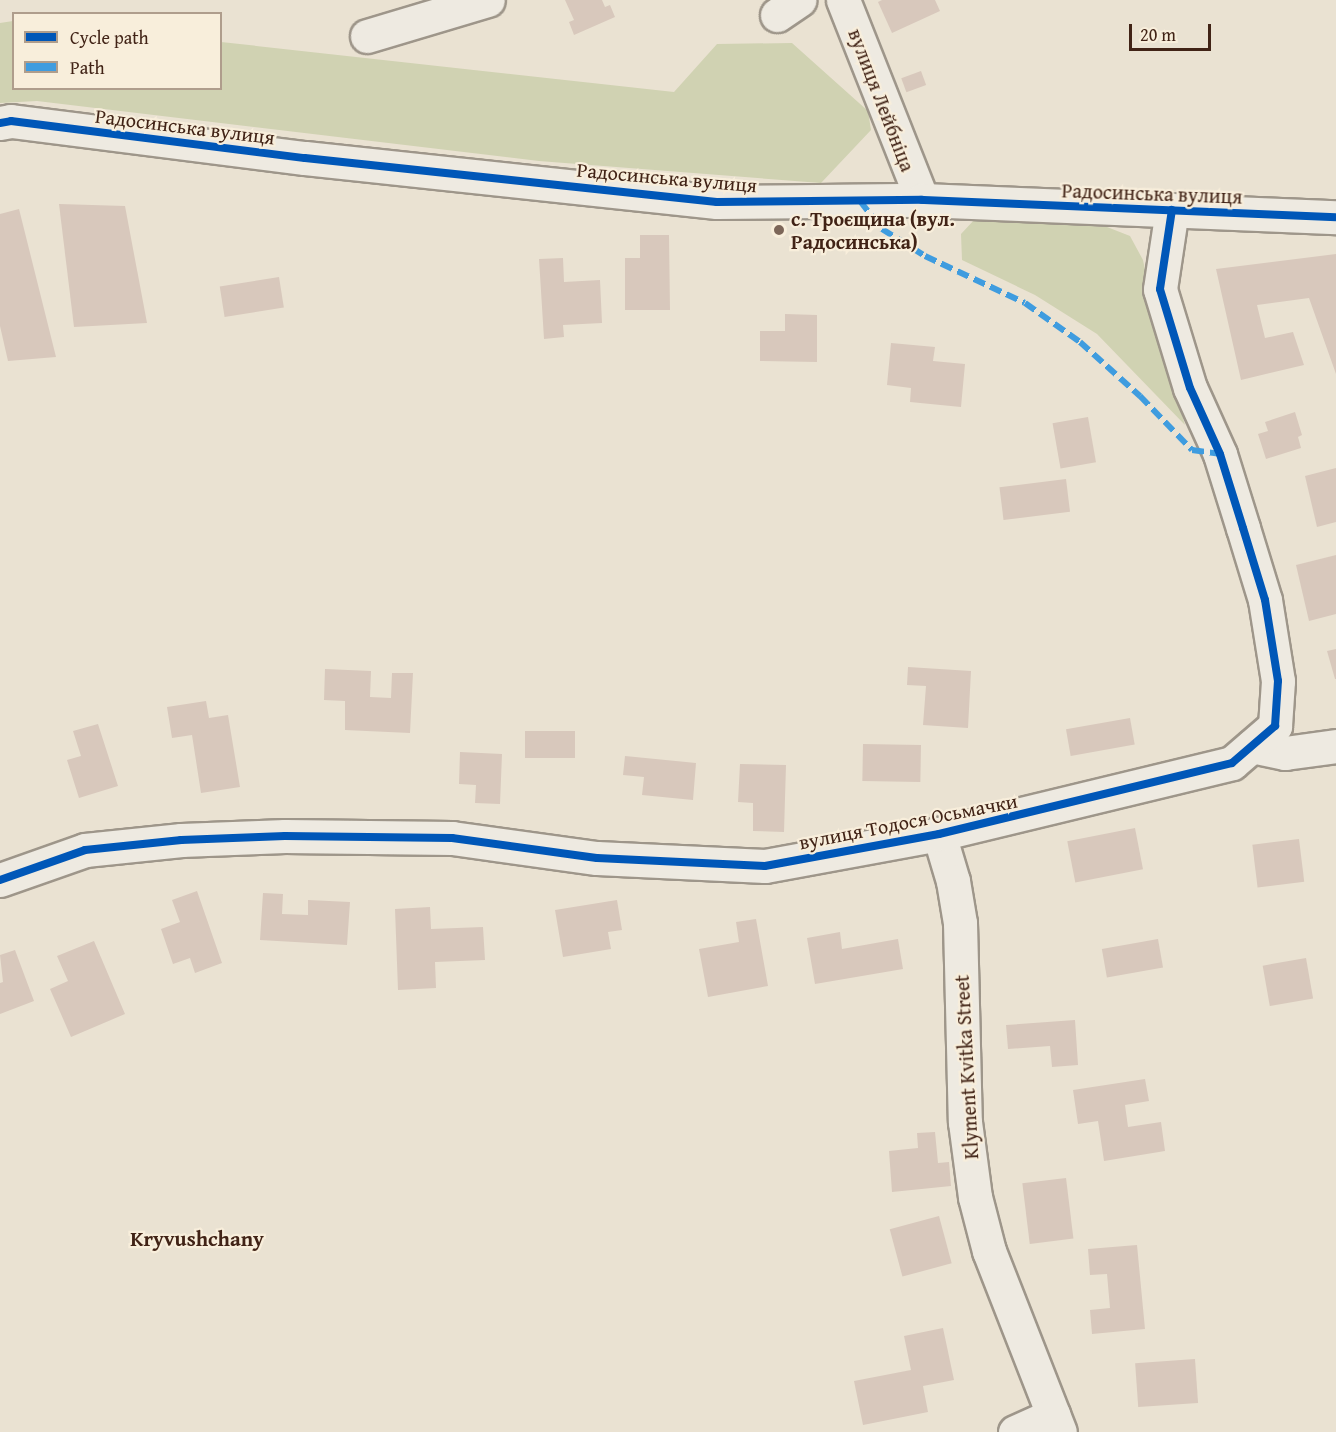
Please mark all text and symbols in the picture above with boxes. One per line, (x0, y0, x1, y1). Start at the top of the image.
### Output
legend (12, 12, 222, 90)
scale bar (1132, 12, 1214, 50)
text: 20 m (1140, 21, 1176, 48)
text: Cycle path (70, 24, 149, 51)
street label: вулиця Лейбніца (844, 25, 920, 175)
text: Path (70, 54, 105, 81)
street label: Радосинська вулиця (94, 103, 276, 149)
street label: Радосинська вулиця (576, 157, 758, 197)
street label: Радосинська вулиця (1061, 178, 1243, 208)
place label: с. Троєщина (вул. Радосинська) (791, 207, 955, 254)
marker: с. Троєщина (вул. Радосинська) (772, 223, 786, 237)
street label: вулиця Тодося Осьмачки (797, 788, 1019, 854)
street label: Klyment Kvitka Street (949, 974, 983, 1160)
district label: Kryvushchany (130, 1226, 264, 1252)

